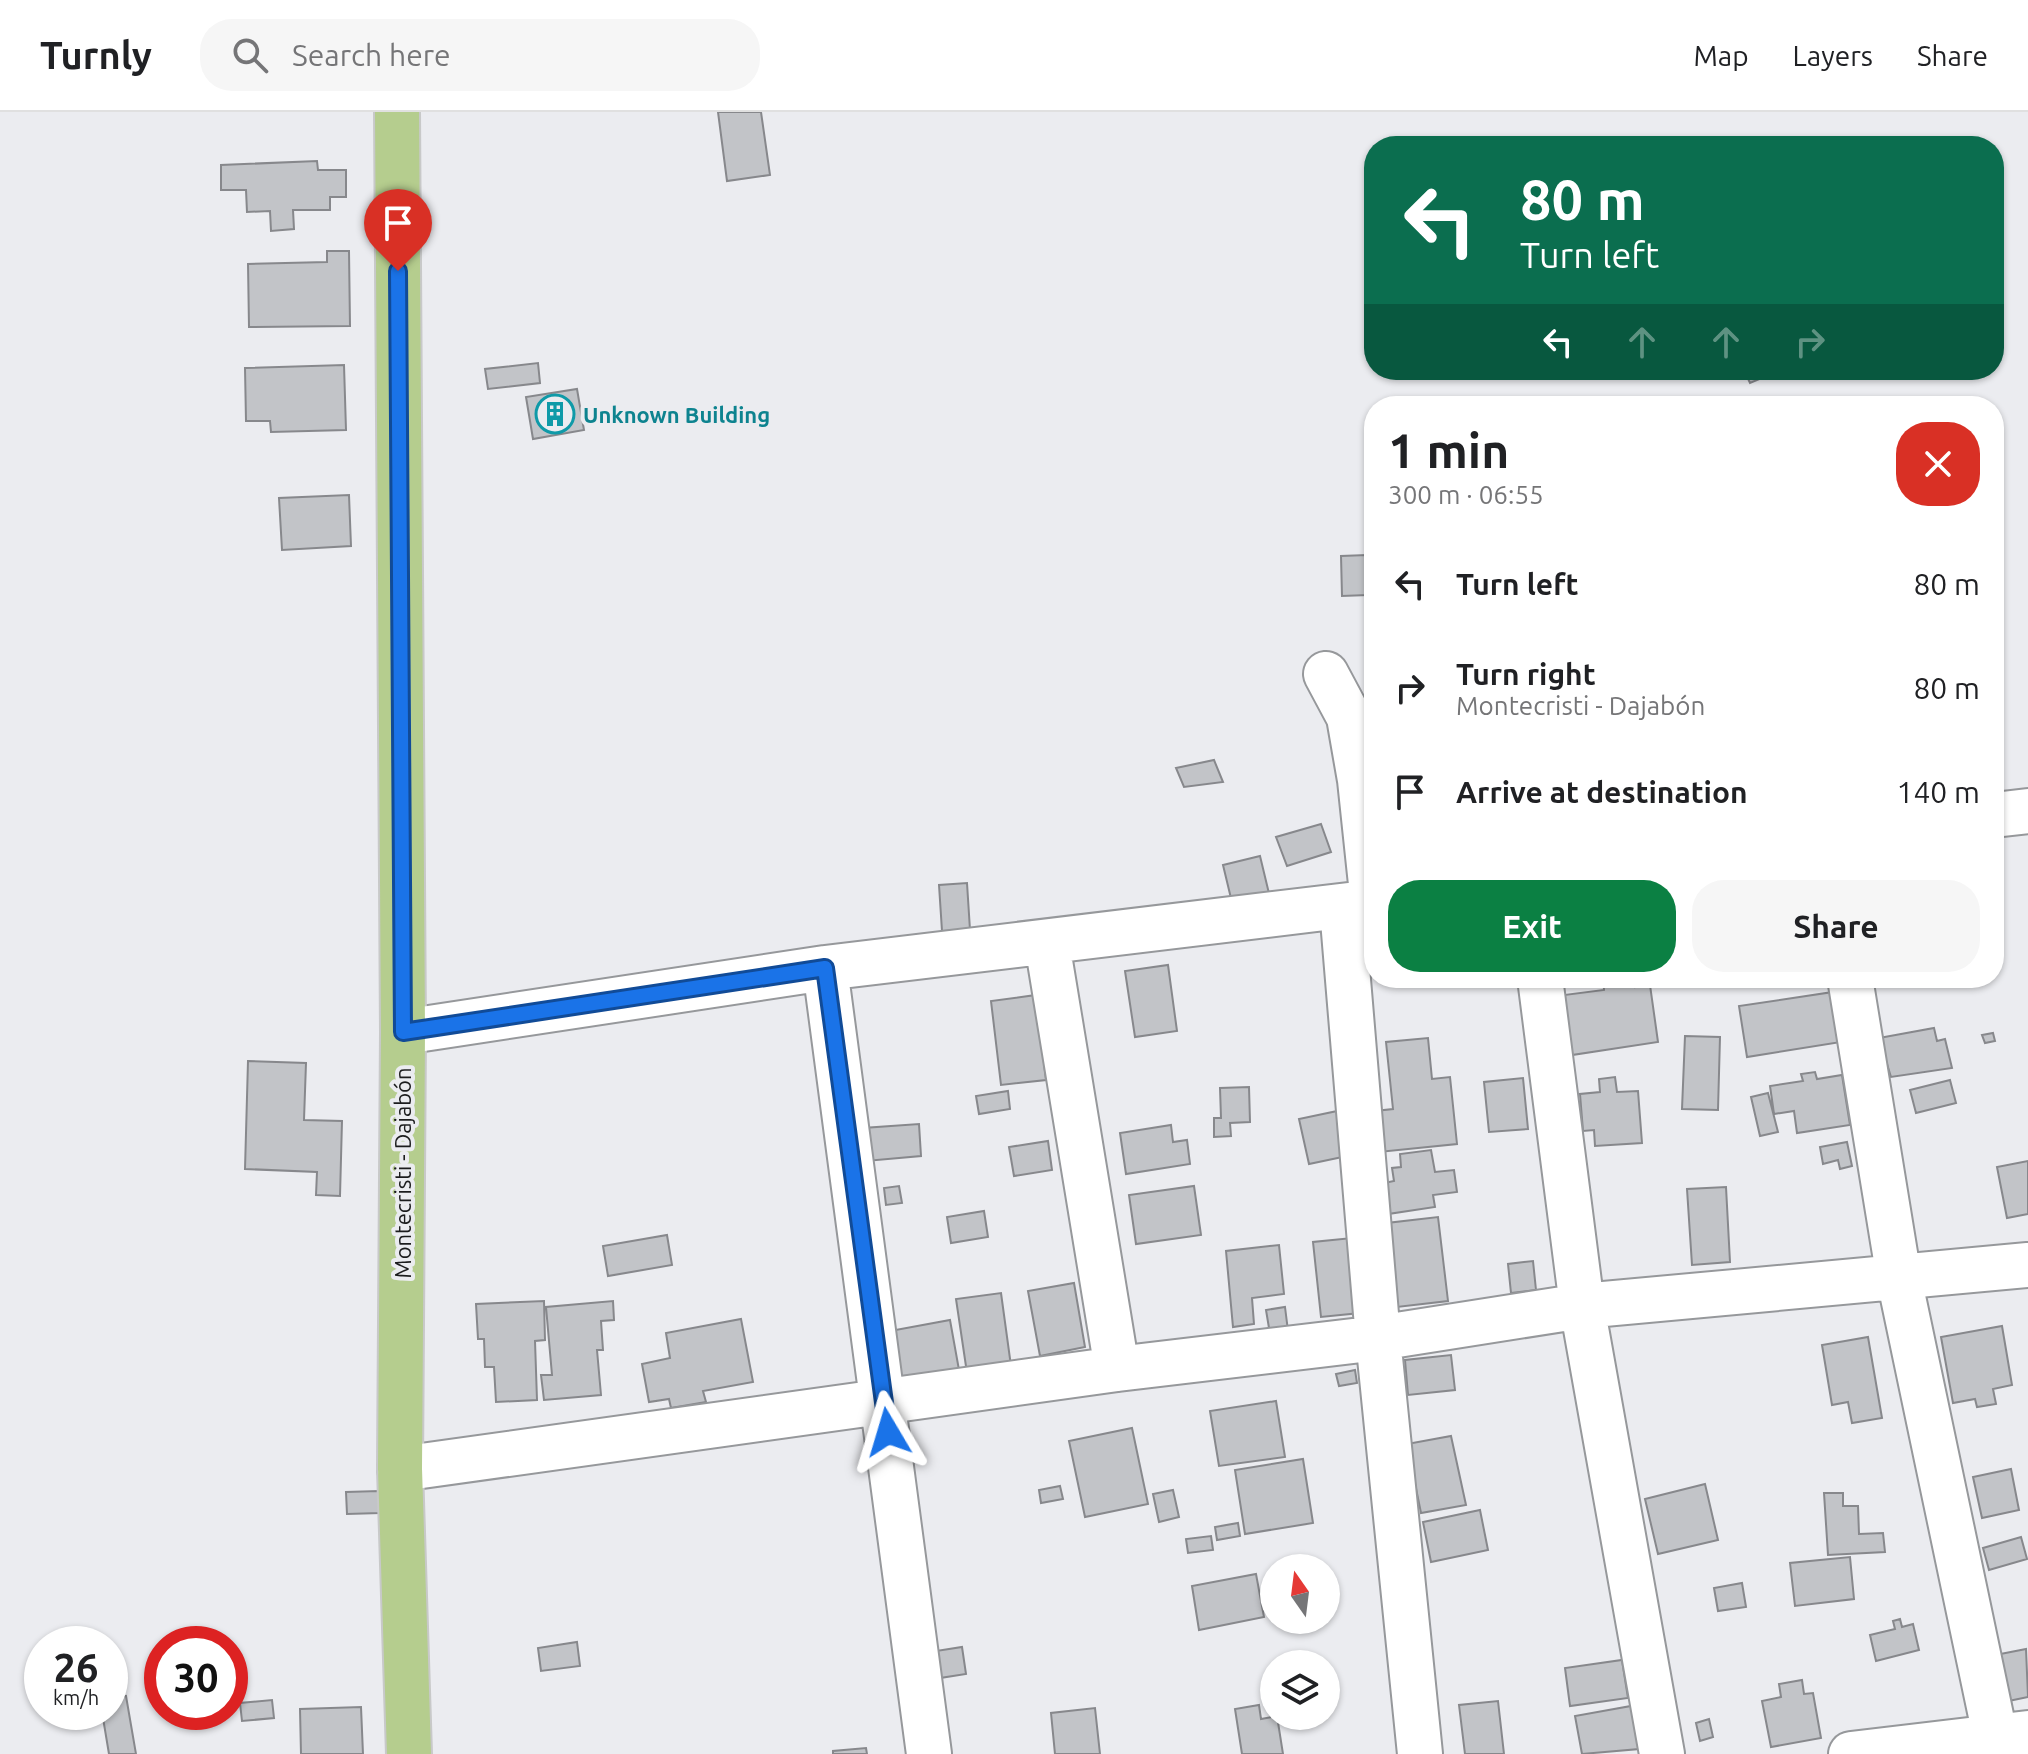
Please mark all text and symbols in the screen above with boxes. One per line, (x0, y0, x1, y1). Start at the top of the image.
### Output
search box (200, 19, 760, 91)
icon: search (228, 33, 272, 77)
text: Turnly (40, 34, 152, 76)
text: Search here (292, 38, 451, 72)
text: Map (1693, 40, 1749, 71)
text: Layers (1793, 40, 1873, 71)
text: Share (1917, 40, 1988, 71)
icon: left (1388, 168, 1492, 272)
text: 80 m (1520, 168, 1645, 231)
pin (364, 189, 432, 271)
icon: arrive (376, 201, 420, 245)
text: Turn left (1520, 234, 1659, 275)
icon: left (1536, 320, 1580, 364)
icon: ahead (1620, 320, 1664, 364)
icon: ahead (1704, 320, 1748, 364)
icon: right (1788, 320, 1832, 364)
building icon: Unknown Building (534, 393, 576, 435)
place label: Unknown Building (583, 402, 770, 427)
button: close (1896, 422, 1980, 506)
text: 1 min (1388, 423, 1509, 477)
text: 300 m · 06:55 (1388, 480, 1544, 509)
icon: left (1388, 562, 1432, 606)
text: Turn left (1456, 567, 1578, 601)
text: 80 m (1913, 567, 1980, 601)
text: Turn right (1456, 657, 1596, 691)
icon: right (1388, 666, 1432, 710)
text: 80 m (1913, 671, 1980, 705)
text: Montecristi - Dajabón (1456, 691, 1705, 720)
icon: arrive (1388, 770, 1432, 814)
text: Arrive at destination (1456, 775, 1748, 809)
text: 140 m (1896, 775, 1980, 809)
button: Exit (1388, 880, 1676, 972)
button: Share (1692, 880, 1980, 972)
street label: Montecristi - Dajabón (390, 1068, 415, 1278)
position arrow (846, 1390, 930, 1474)
north arrow (1260, 1554, 1340, 1634)
map controls (1260, 1554, 1340, 1730)
speed limit sign: 30 (144, 1626, 248, 1730)
text: 26 (53, 1645, 99, 1690)
button: layers (1260, 1650, 1340, 1730)
text: km/h (53, 1686, 99, 1709)

